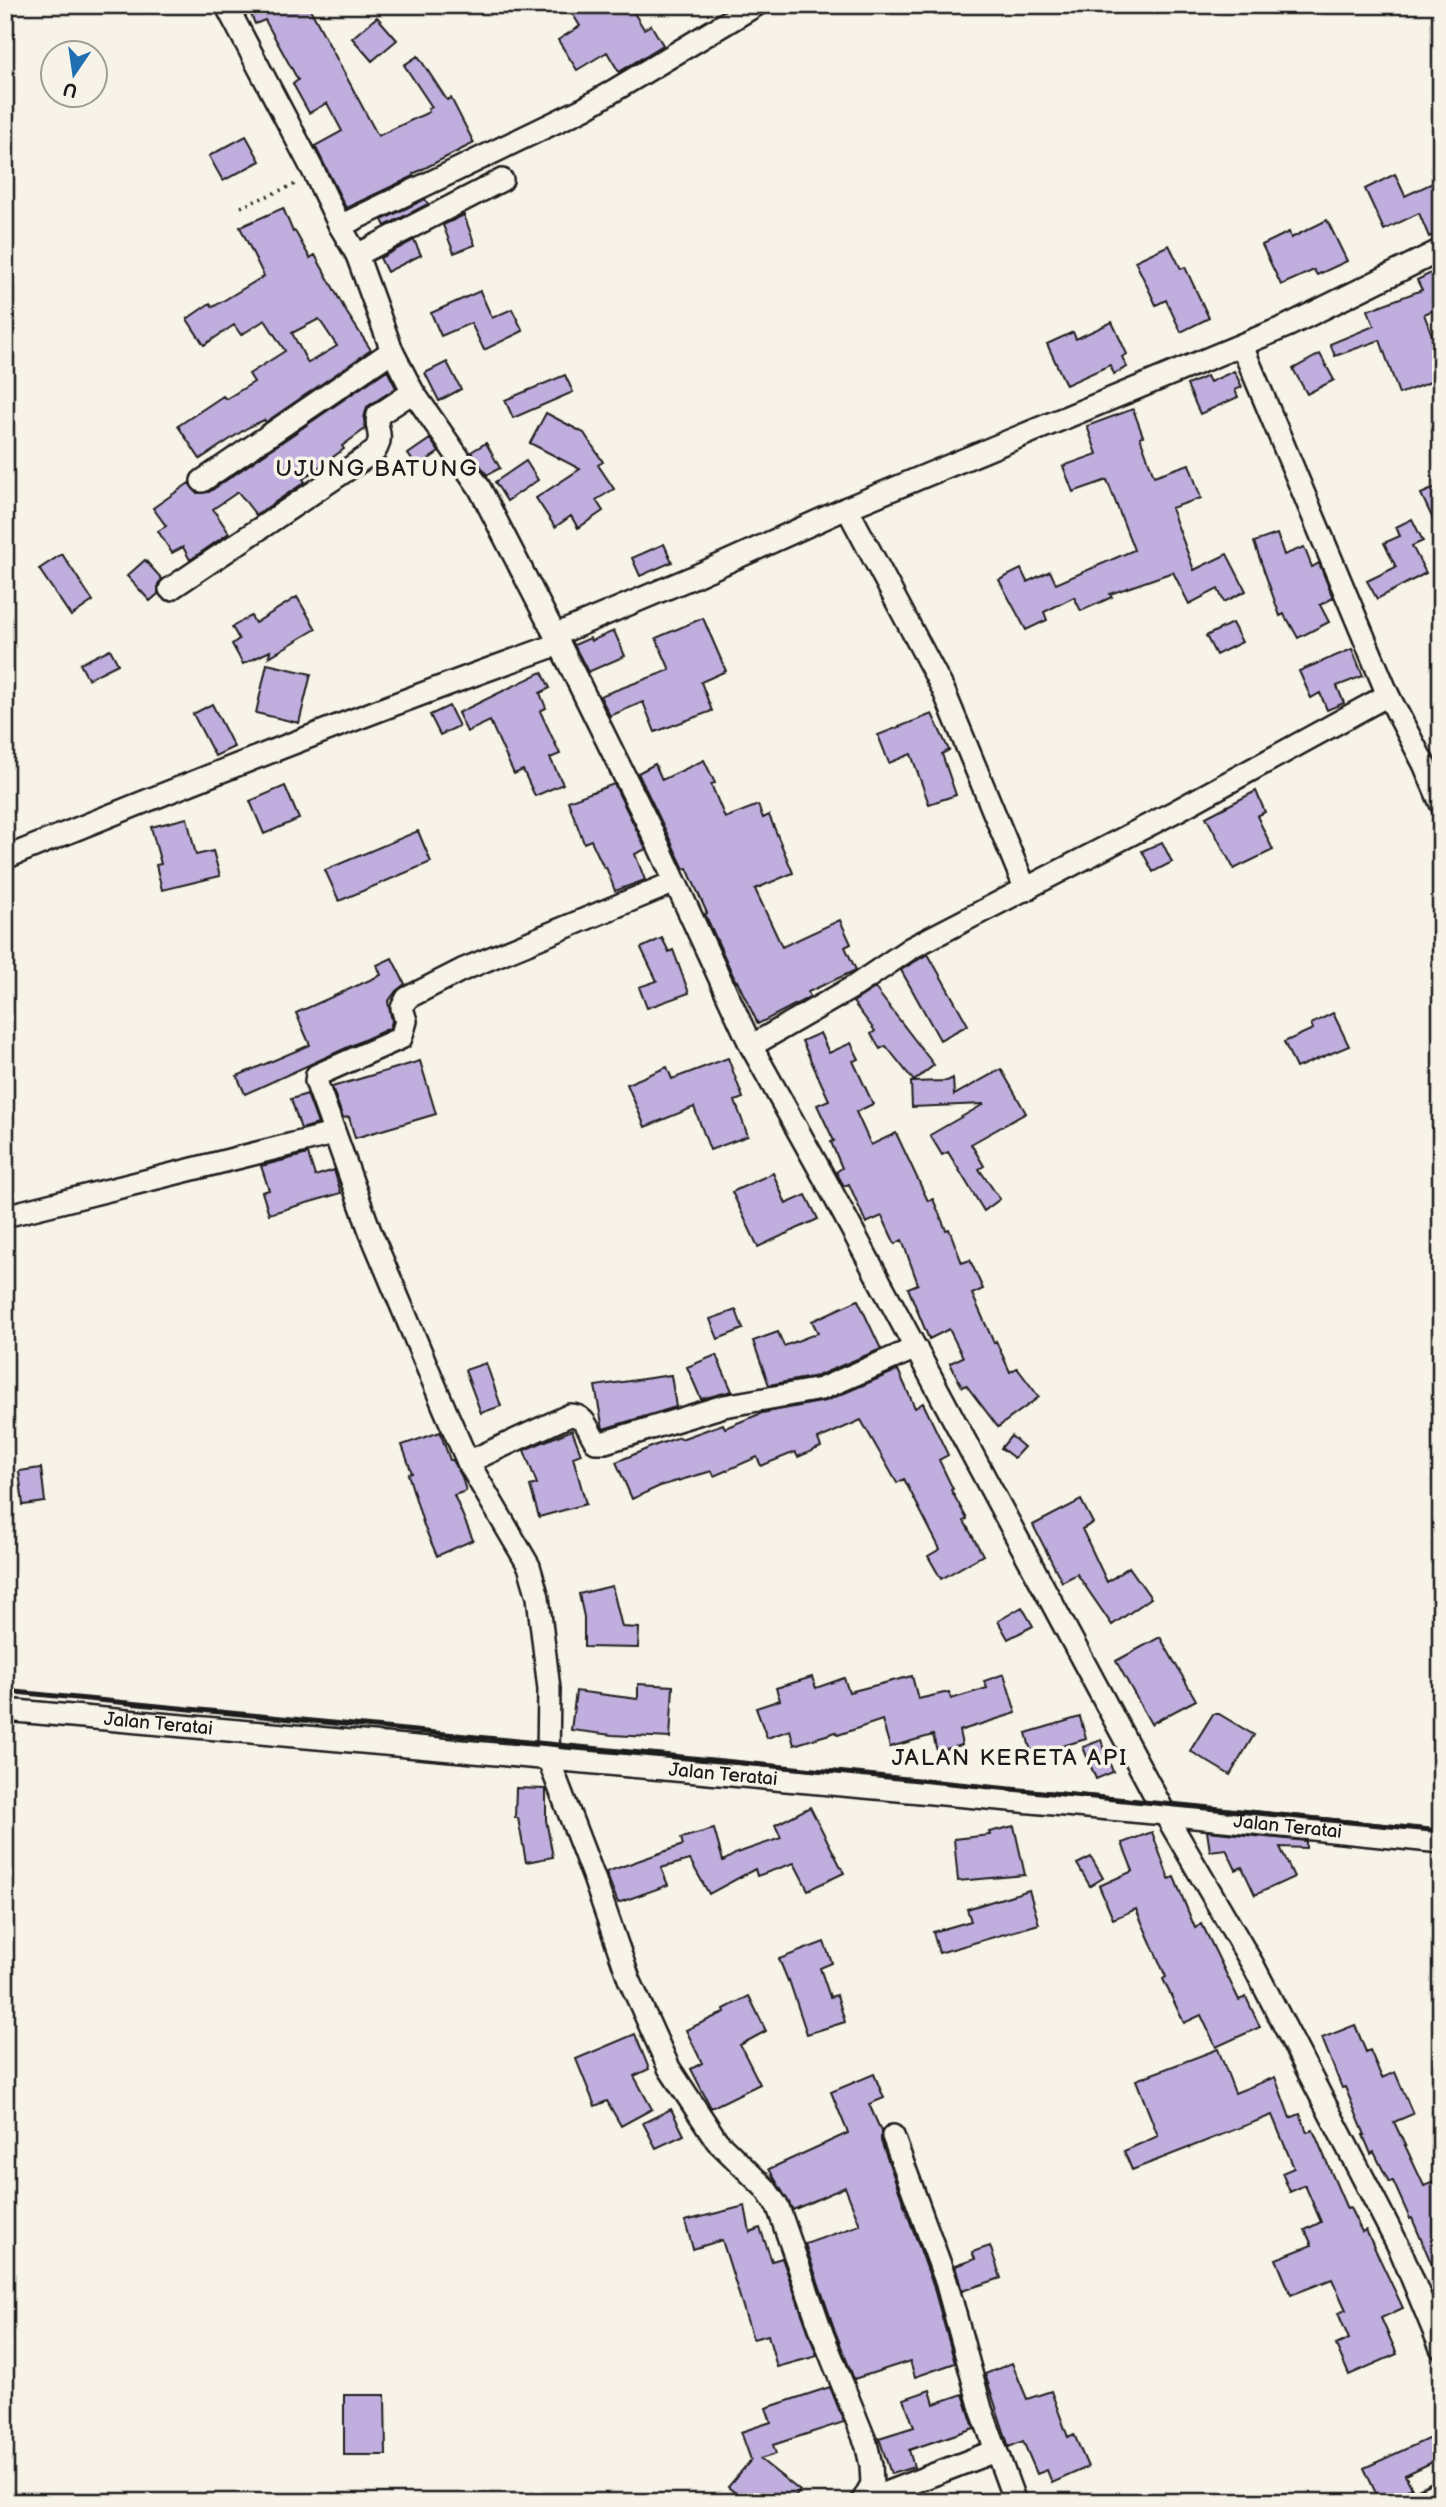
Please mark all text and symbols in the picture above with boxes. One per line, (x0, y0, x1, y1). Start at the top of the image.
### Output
north arrow (38, 38, 108, 108)
text: U (61, 76, 80, 102)
district label: UJUNG BATUNG (275, 455, 479, 483)
street label: Jalan Teratai (103, 1707, 214, 1740)
district label: JALAN KERETA API (892, 1744, 1128, 1772)
street label: Jalan Teratai (668, 1758, 778, 1791)
street label: Jalan Teratai (1232, 1810, 1343, 1843)

